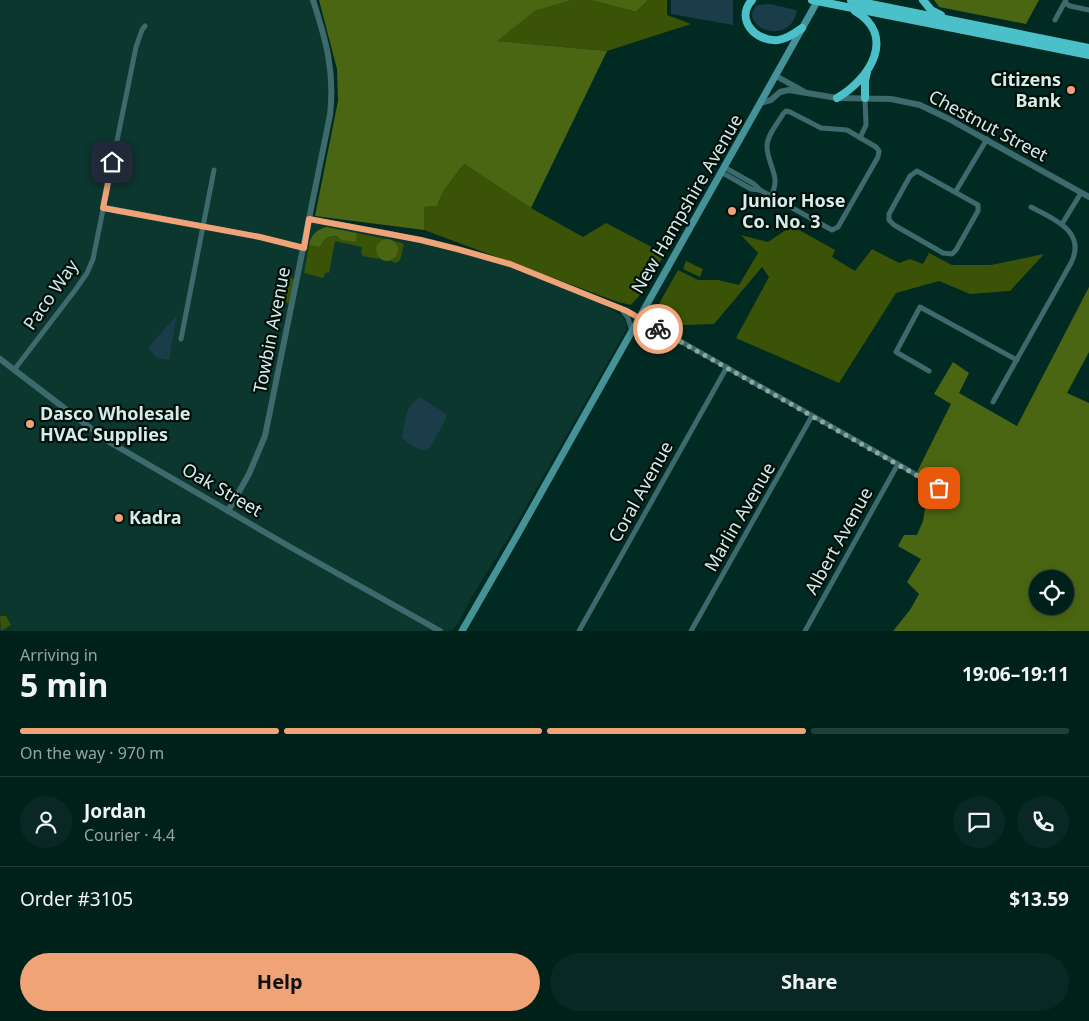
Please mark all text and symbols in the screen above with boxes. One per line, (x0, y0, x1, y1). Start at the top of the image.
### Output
place label: Citizens Bank (991, 67, 1062, 112)
street label: Chestnut Street (925, 84, 1053, 167)
marker: Citizens Bank (1065, 84, 1077, 96)
street label: New Hampshire Avenue (625, 110, 747, 297)
pin (91, 141, 133, 183)
icon: home (98, 148, 126, 176)
place label: Junior Hose Co. No. 3 (740, 188, 846, 233)
marker: Junior Hose Co. No. 3 (726, 205, 738, 217)
street label: Paco Way (17, 254, 84, 334)
street label: Towbin Avenue (247, 265, 295, 395)
courier (633, 304, 683, 354)
icon: bike (644, 315, 672, 343)
place label: Dasco Wholesale HVAC Supplies (40, 401, 191, 446)
marker: Dasco Wholesale HVAC Supplies (24, 418, 36, 430)
street label: Coral Avenue (602, 437, 678, 546)
street label: Oak Street (178, 457, 267, 522)
street label: Marlin Avenue (698, 458, 780, 575)
pin (918, 467, 960, 509)
icon: bag (925, 474, 953, 502)
street label: Albert Avenue (799, 483, 878, 598)
place label: Kadra (129, 505, 182, 529)
marker: Kadra (113, 512, 125, 524)
map controls (1029, 570, 1074, 615)
button: locate (1029, 570, 1074, 615)
text: Arriving in (20, 644, 98, 666)
text: 19:06–19:11 (962, 661, 1069, 687)
text: 5 min (20, 663, 108, 706)
text: On the way · 970 m (20, 742, 164, 764)
button: person (20, 796, 72, 848)
button: chat (953, 796, 1005, 848)
button: phone (1017, 796, 1069, 848)
text: Jordan (84, 798, 146, 824)
text: Courier · 4.4 (84, 824, 175, 846)
text: Order #3105 (20, 886, 133, 912)
text: $13.59 (1009, 886, 1069, 912)
button: Help (20, 953, 540, 1011)
button: Share (550, 953, 1069, 1011)

